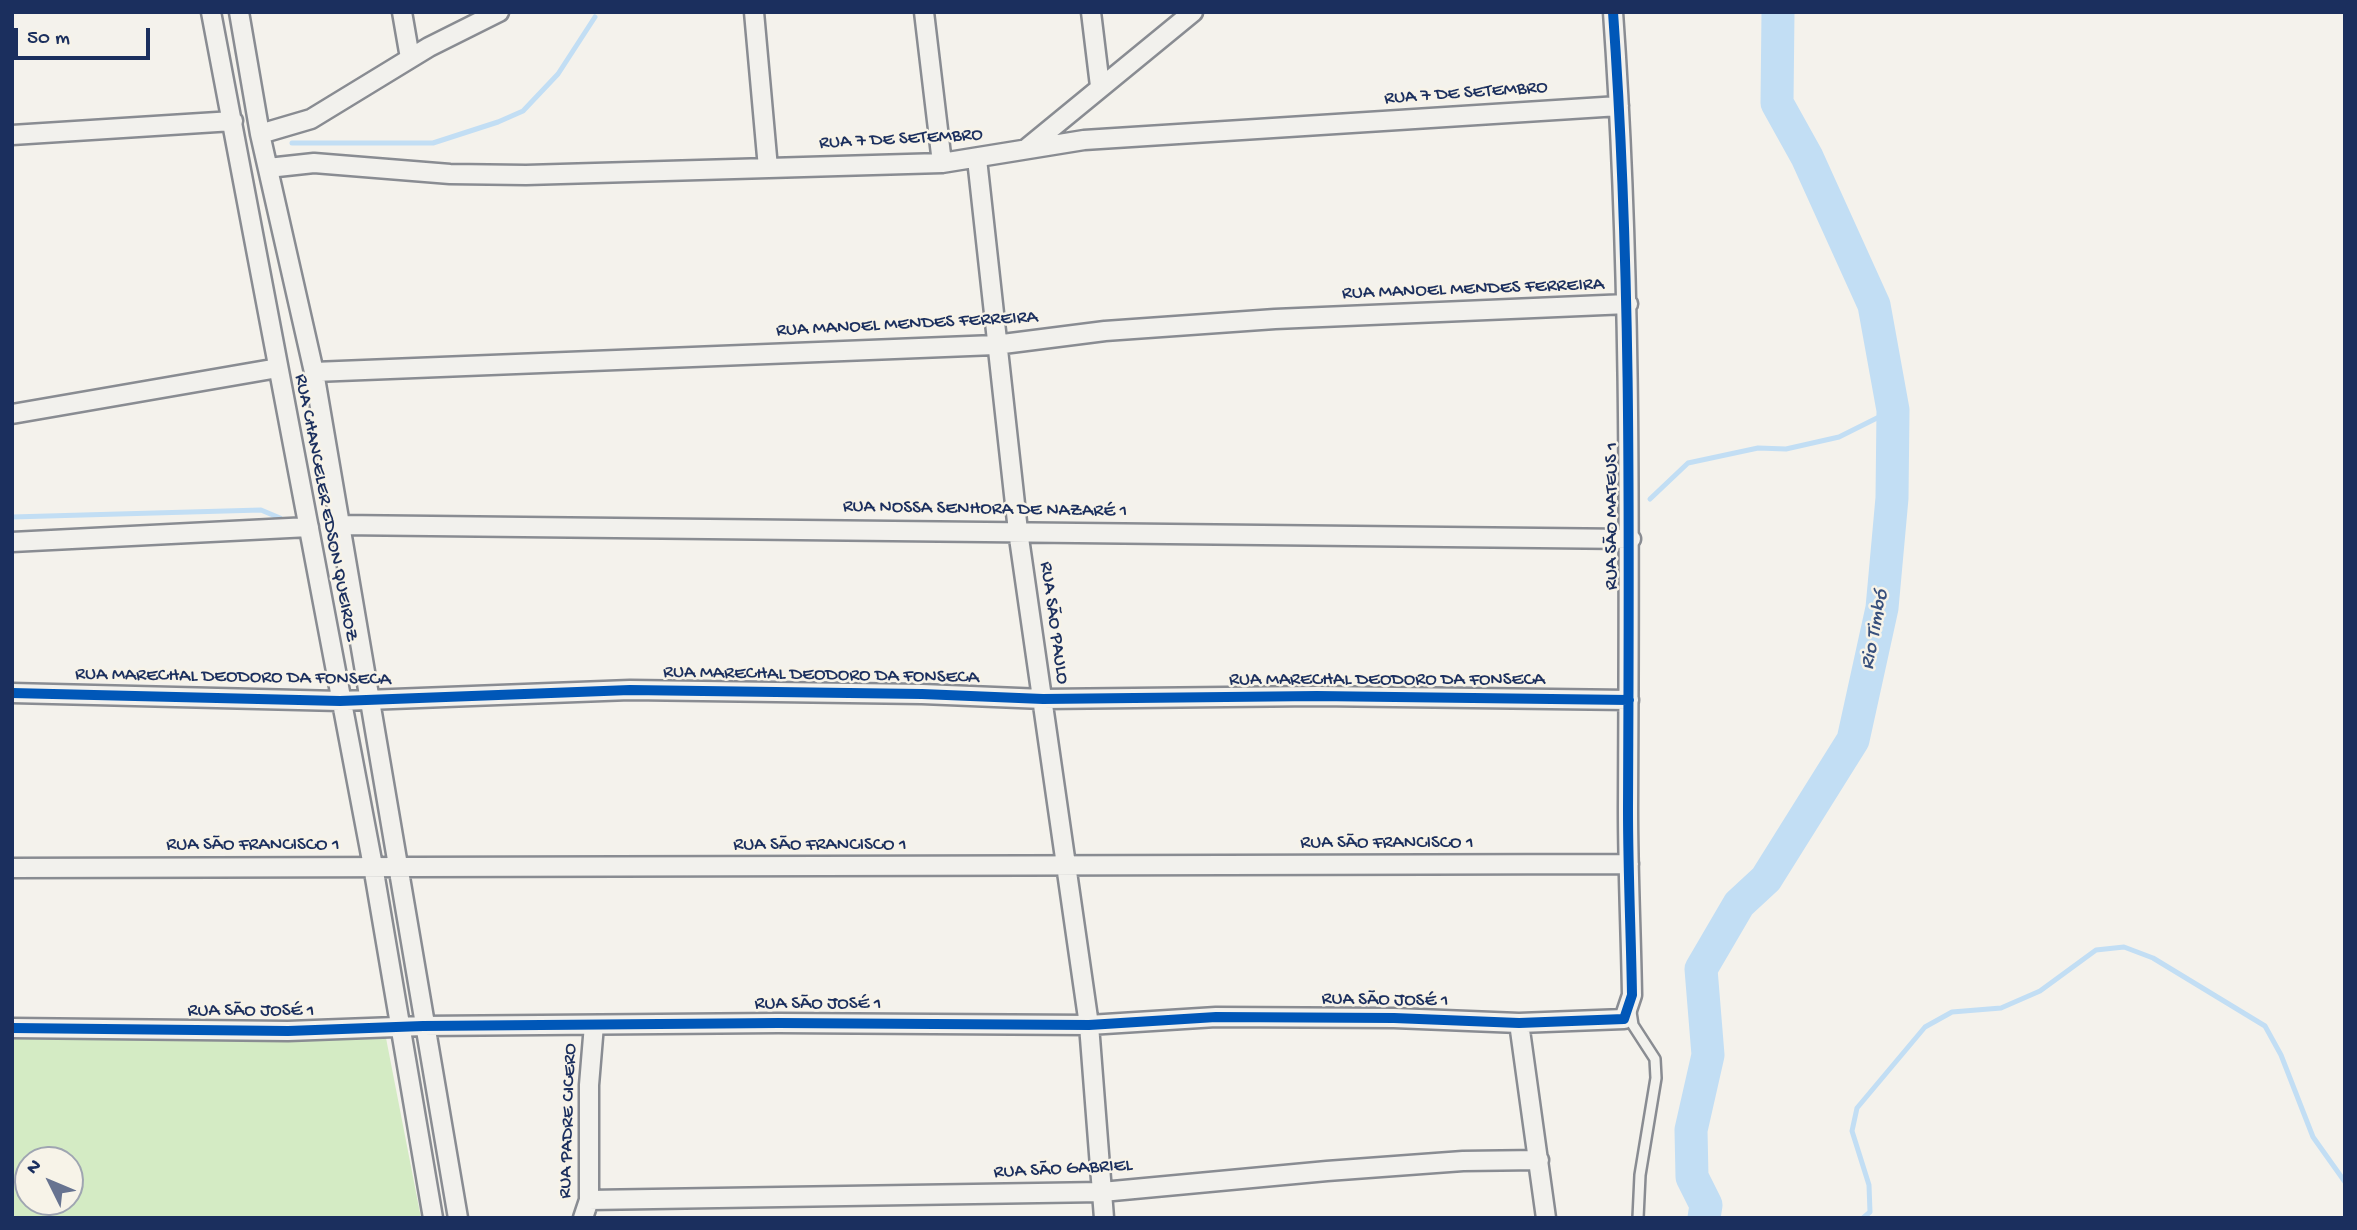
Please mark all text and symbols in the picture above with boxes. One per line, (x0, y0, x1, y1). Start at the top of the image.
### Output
scale bar (18, 14, 154, 58)
text: 50 m (27, 27, 70, 52)
street label: RUA 7 DE SETEMBRO (1383, 77, 1549, 111)
street label: RUA 7 DE SETEMBRO (819, 124, 983, 156)
street label: RUA MANOEL MENDES FERREIRA (1342, 274, 1604, 306)
street label: RUA MANOEL MENDES FERREIRA (776, 307, 1038, 343)
street label: RUA CHANCELER EDSON QUEIROZ (288, 372, 362, 644)
street label: RUA SÃO MATEUS 1 (1602, 442, 1624, 590)
street label: RUA NOSSA SENHORA DE NAZARÉ 1 (843, 496, 1127, 524)
street label: RUA SÃO PAULO (1033, 560, 1073, 686)
water label: Rio Timbó (1856, 588, 1896, 672)
street label: RUA MARECHAL DEODORO DA FONSECA (663, 662, 979, 690)
street label: RUA MARECHAL DEODORO DA FONSECA (75, 664, 391, 692)
street label: RUA MARECHAL DEODORO DA FONSECA (1229, 670, 1545, 692)
street label: RUA SÃO FRANCISCO 1 (1300, 833, 1474, 855)
street label: RUA SÃO FRANCISCO 1 (166, 835, 340, 857)
street label: RUA SÃO FRANCISCO 1 (733, 835, 907, 857)
street label: RUA SÃO JOSÉ 1 (1321, 988, 1449, 1014)
street label: RUA SÃO JOSÉ 1 (755, 994, 881, 1016)
street label: RUA SÃO JOSÉ 1 (188, 1001, 314, 1023)
street label: RUA PADRE CICERO (555, 1043, 583, 1199)
north arrow (14, 1146, 84, 1216)
text: N (22, 1155, 47, 1180)
street label: RUA SÃO GABRIEL (993, 1155, 1133, 1185)

